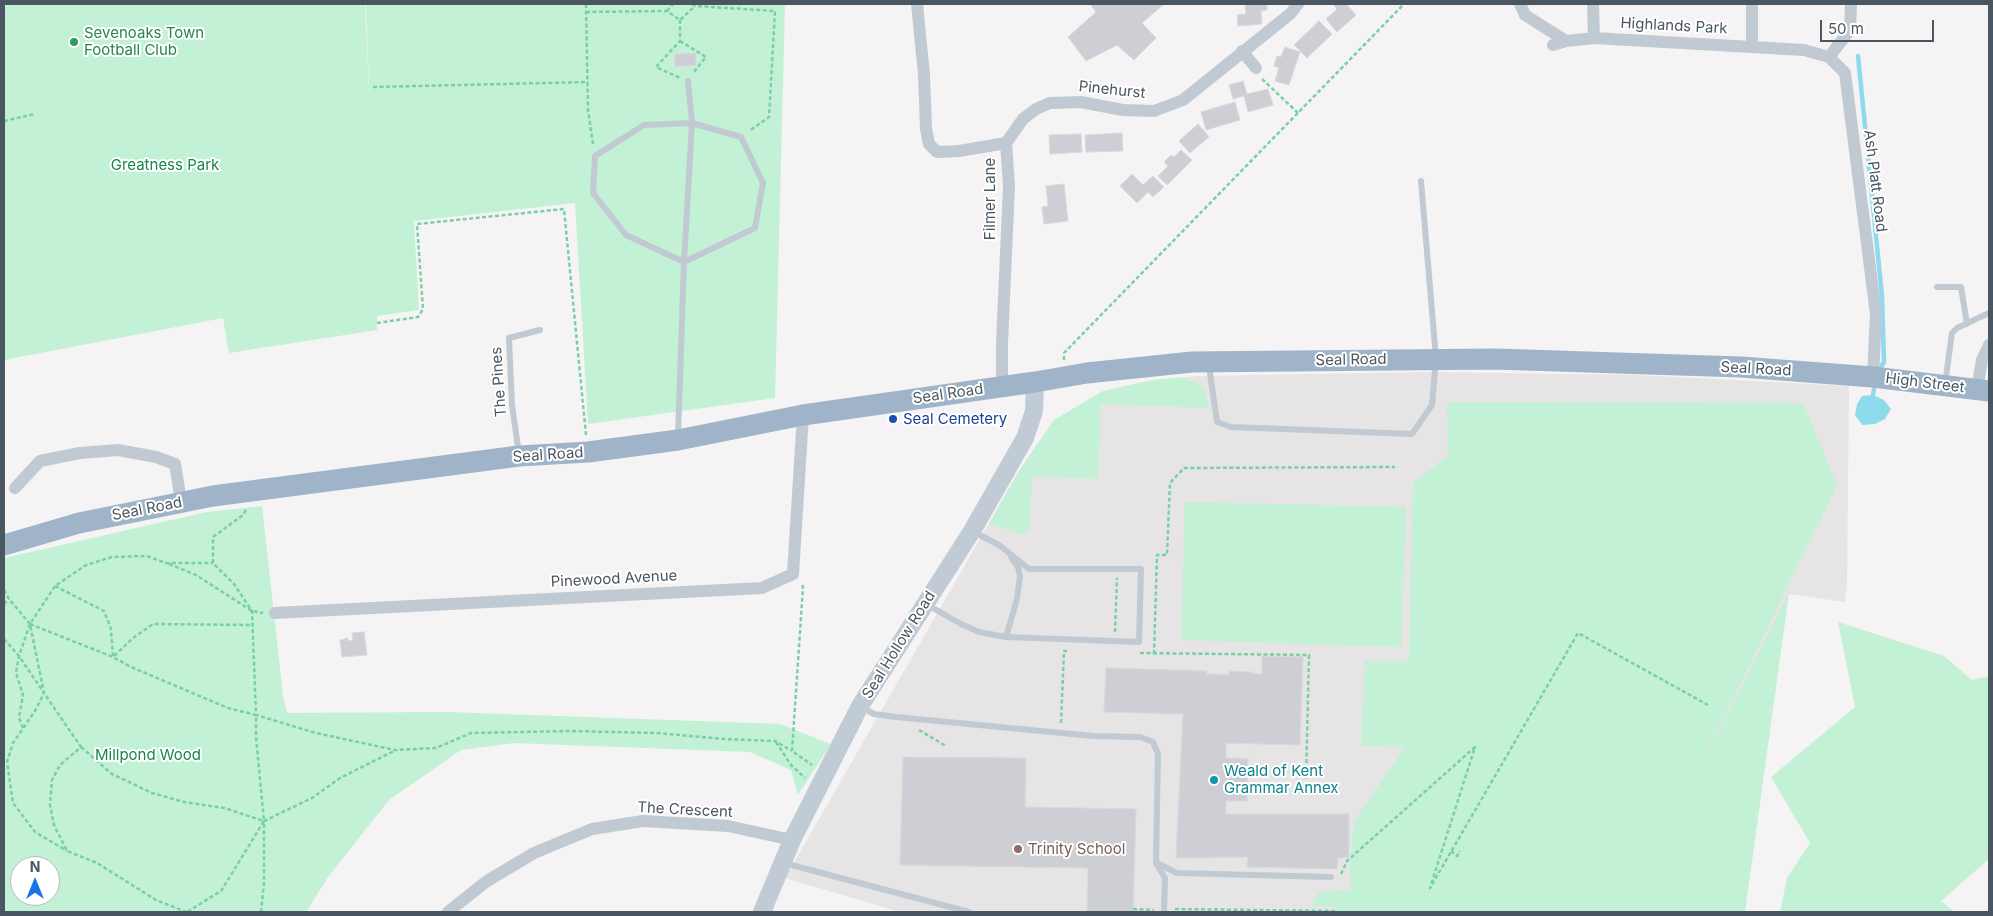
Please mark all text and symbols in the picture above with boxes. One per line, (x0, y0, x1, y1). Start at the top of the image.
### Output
scale bar (1823, 10, 1937, 42)
street label: Highlands Park (1620, 14, 1728, 38)
text: 50 m (1828, 19, 1864, 38)
place label: Sevenoaks Town Football Club (84, 24, 204, 59)
marker: Sevenoaks Town Football Club (68, 36, 80, 48)
street label: Pinehurst (1078, 78, 1146, 102)
street label: Ash Platt Road (1860, 129, 1890, 233)
park label: Greatness Park (111, 156, 219, 174)
street label: Filmer Lane (981, 158, 999, 240)
street label: The Pines (488, 346, 510, 418)
street label: Seal Road (1315, 350, 1387, 370)
street label: Seal Road (1720, 358, 1792, 380)
street label: High Street (1885, 369, 1965, 397)
street label: Seal Road (912, 380, 984, 408)
place label: Seal Cemetery (903, 410, 1007, 428)
marker: Seal Cemetery (887, 413, 899, 425)
street label: Seal Road (512, 444, 584, 466)
street label: Seal Road (110, 493, 184, 525)
street label: Pinewood Avenue (550, 567, 678, 591)
street label: Seal Hollow Road (859, 588, 939, 702)
park label: Millpond Wood (95, 746, 201, 764)
place label: Weald of Kent Grammar Annex (1224, 762, 1338, 797)
marker: Weald of Kent Grammar Annex (1208, 774, 1220, 786)
street label: The Crescent (637, 799, 733, 821)
place label: Trinity School (1028, 840, 1125, 858)
marker: Trinity School (1012, 843, 1024, 855)
north arrow (10, 856, 60, 906)
text: N (30, 858, 40, 875)

